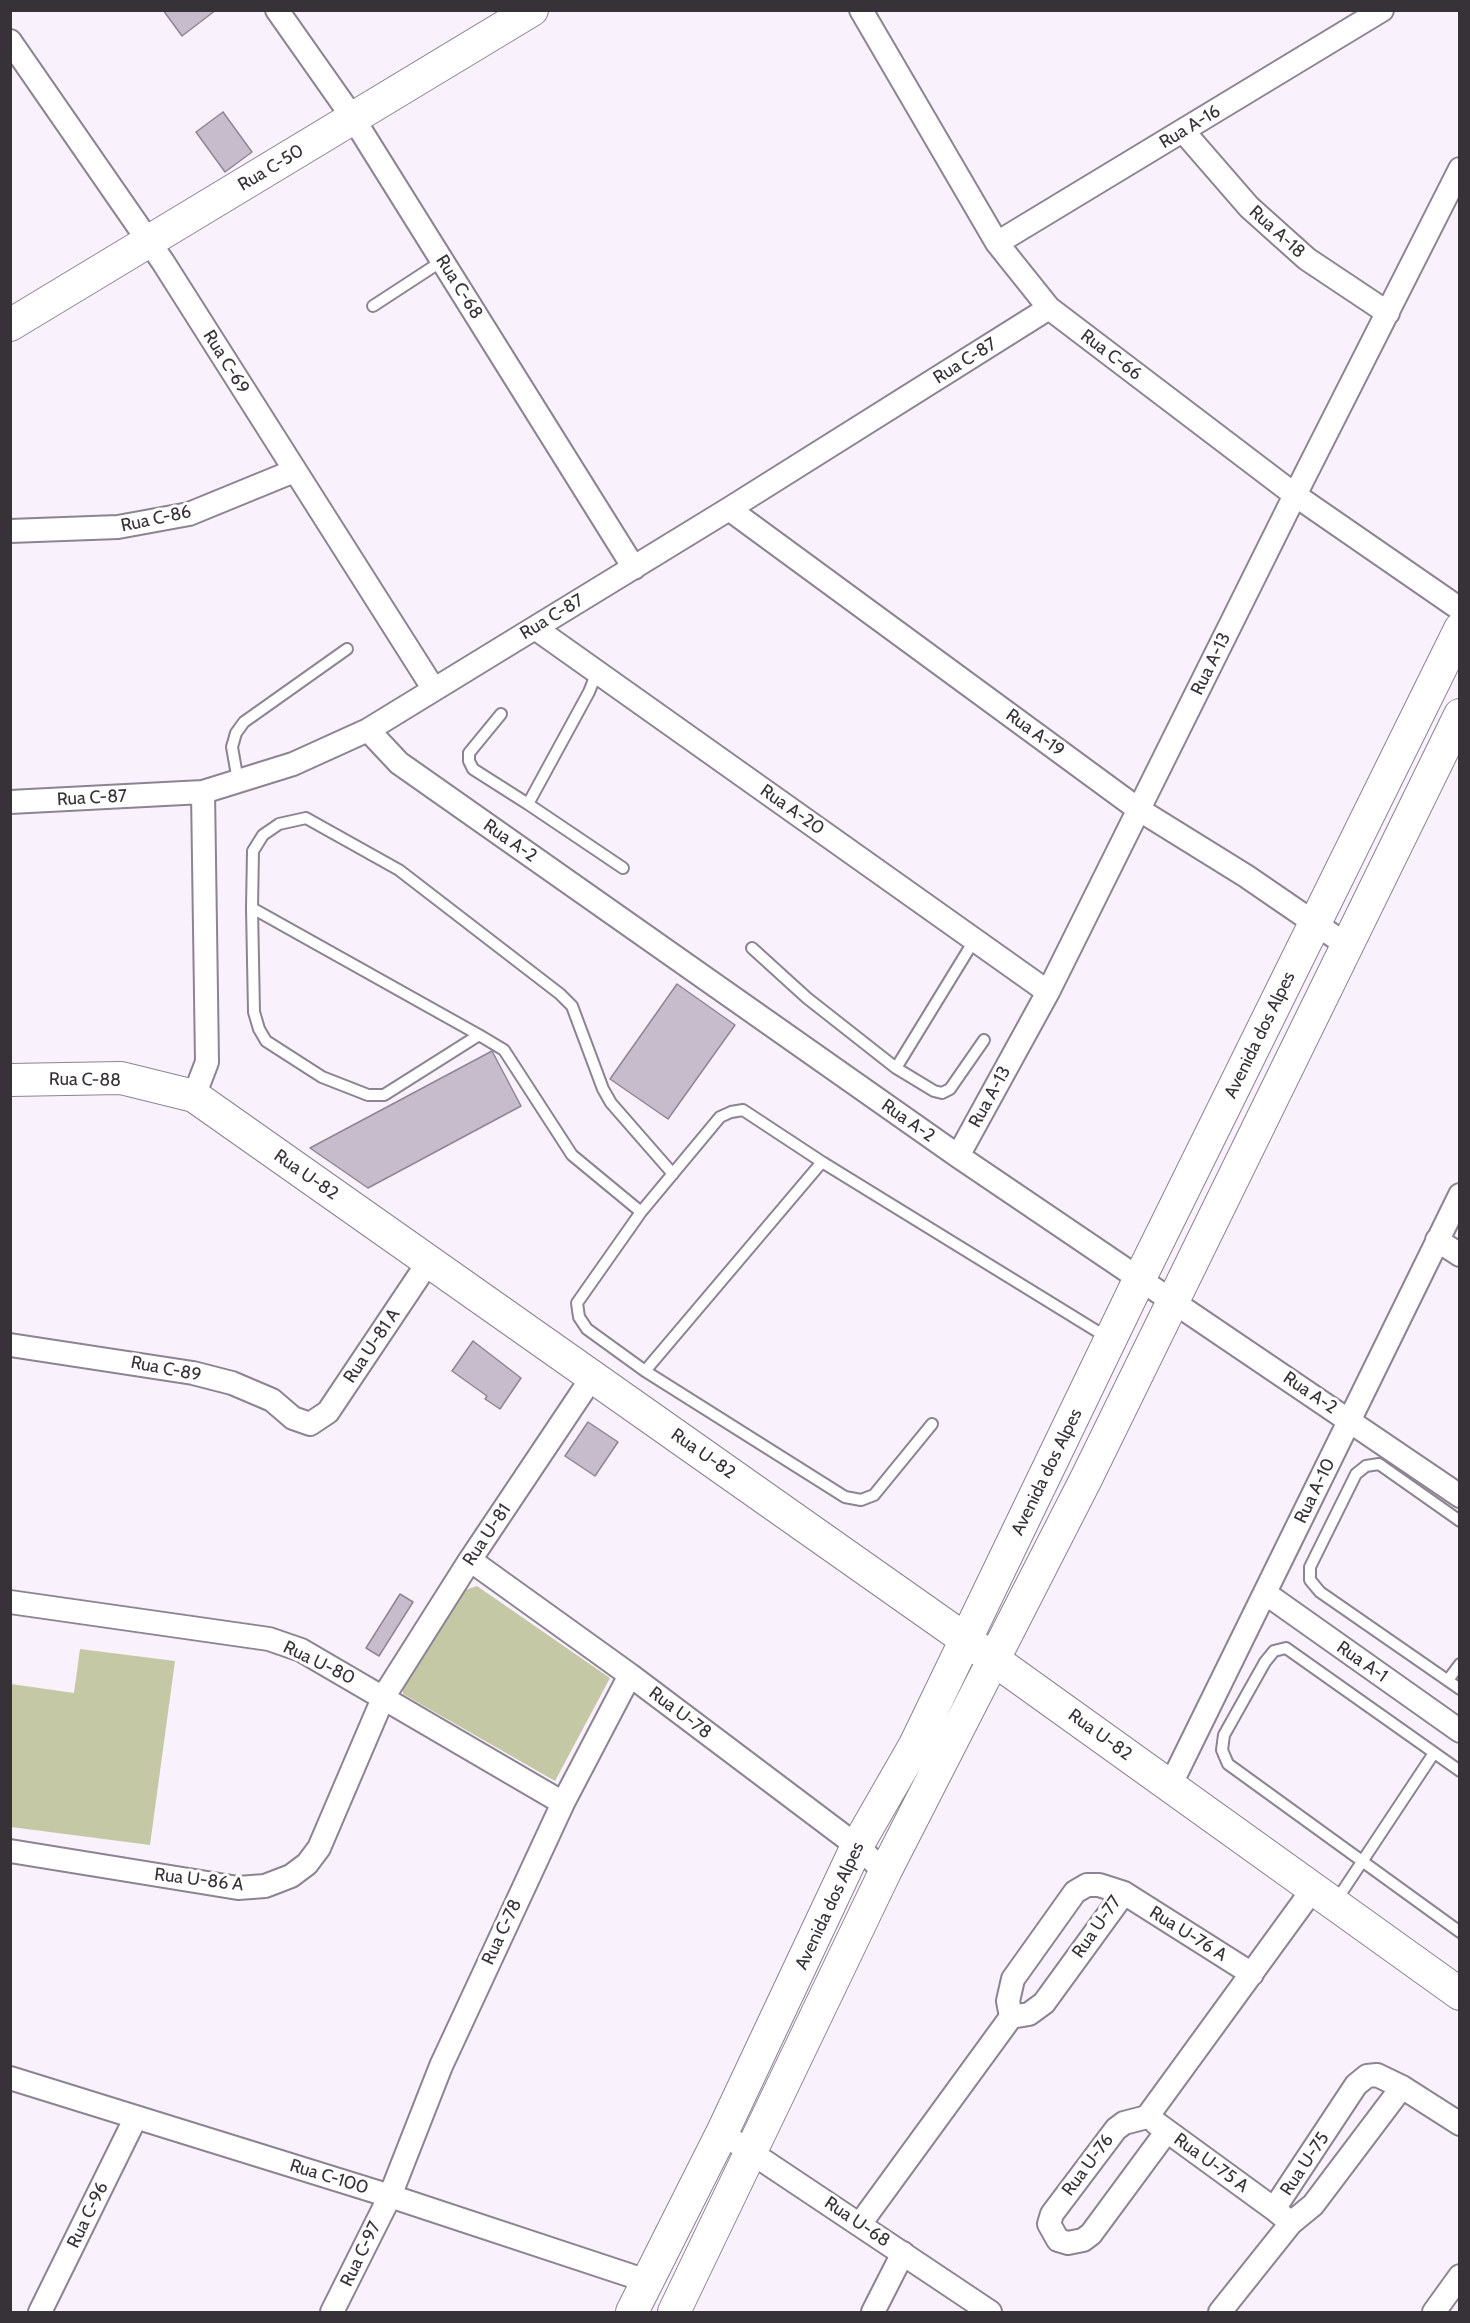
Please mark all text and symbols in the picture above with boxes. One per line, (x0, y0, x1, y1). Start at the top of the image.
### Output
street label: Rua A-16 (1156, 100, 1224, 154)
street label: Rua C-50 (234, 140, 308, 196)
street label: Rua A-18 (1245, 201, 1309, 263)
street label: Rua C-68 (431, 251, 487, 323)
street label: Rua C-66 (1076, 325, 1146, 385)
street label: Rua C-69 (198, 326, 254, 398)
street label: Rua C-87 (929, 333, 1001, 389)
street label: Rua C-86 (119, 501, 193, 537)
street label: Rua C-87 (516, 590, 588, 644)
street label: Rua A-13 (1187, 629, 1235, 699)
street label: Rua A-19 (1001, 704, 1069, 762)
street label: Rua A-20 (756, 780, 828, 840)
street label: Rua C-87 (56, 785, 128, 811)
street label: Rua A-2 (479, 815, 541, 867)
street label: Avenida dos Alpes (1220, 968, 1300, 1102)
street label: Rua A-13 (964, 1063, 1016, 1131)
street label: Rua C-88 (49, 1069, 121, 1091)
street label: Rua A-2 (877, 1095, 939, 1147)
street label: Rua U-82 (270, 1145, 342, 1205)
street label: Rua U-81 A (339, 1305, 405, 1387)
street label: Rua C-89 (129, 1352, 203, 1386)
street label: Rua A-2 (1279, 1367, 1341, 1419)
street label: Avenida dos Alpes (1007, 1405, 1087, 1539)
street label: Rua U-82 (667, 1424, 739, 1484)
street label: Rua A-10 (1290, 1455, 1340, 1527)
street label: Rua U-81 (458, 1500, 516, 1570)
street label: Rua U-80 (280, 1636, 358, 1690)
street label: Rua A-1 (1332, 1637, 1392, 1687)
street label: Rua U-78 (644, 1682, 716, 1744)
street label: Rua U-82 (1064, 1705, 1136, 1765)
street label: Avenida dos Alpes (791, 1839, 869, 1973)
street label: Rua U-86 A (153, 1864, 245, 1896)
street label: Rua U-77 (1068, 1892, 1126, 1962)
street label: Rua C-78 (477, 1896, 527, 1968)
street label: Rua U-76 A (1145, 1902, 1231, 1966)
street label: Rua U-75 (1276, 2128, 1334, 2200)
street label: Rua U-75 A (1169, 2129, 1253, 2197)
street label: Rua U-76 (1058, 2130, 1118, 2200)
street label: Rua C-100 (287, 2155, 371, 2199)
street label: Rua C-96 (63, 2178, 113, 2252)
street label: Rua U-68 (820, 2192, 894, 2252)
street label: Rua C-97 (336, 2218, 386, 2290)

